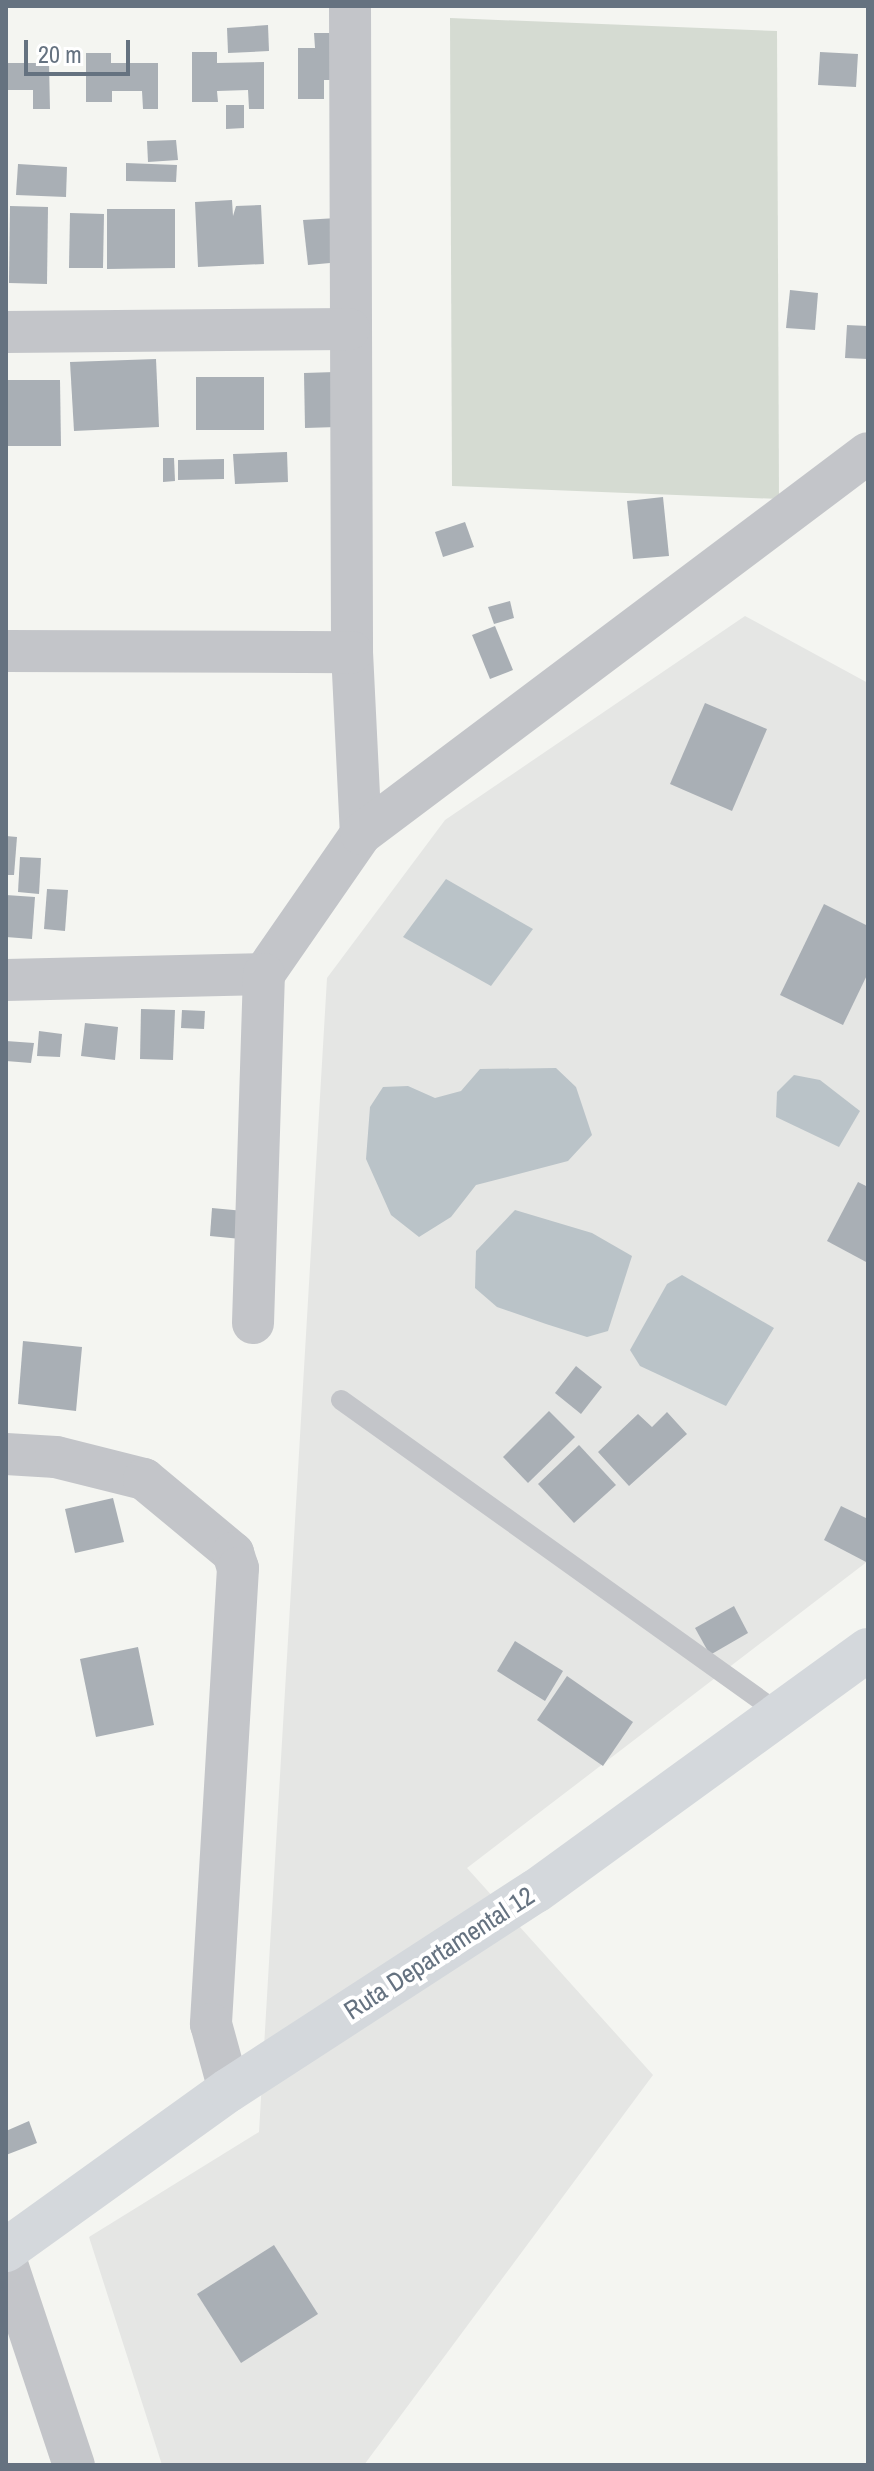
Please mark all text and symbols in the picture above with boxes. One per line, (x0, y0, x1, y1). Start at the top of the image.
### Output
scale bar (28, 24, 134, 74)
text: 20 m (38, 38, 82, 70)
street label: Ruta Departamental 12 (338, 1880, 540, 2026)

